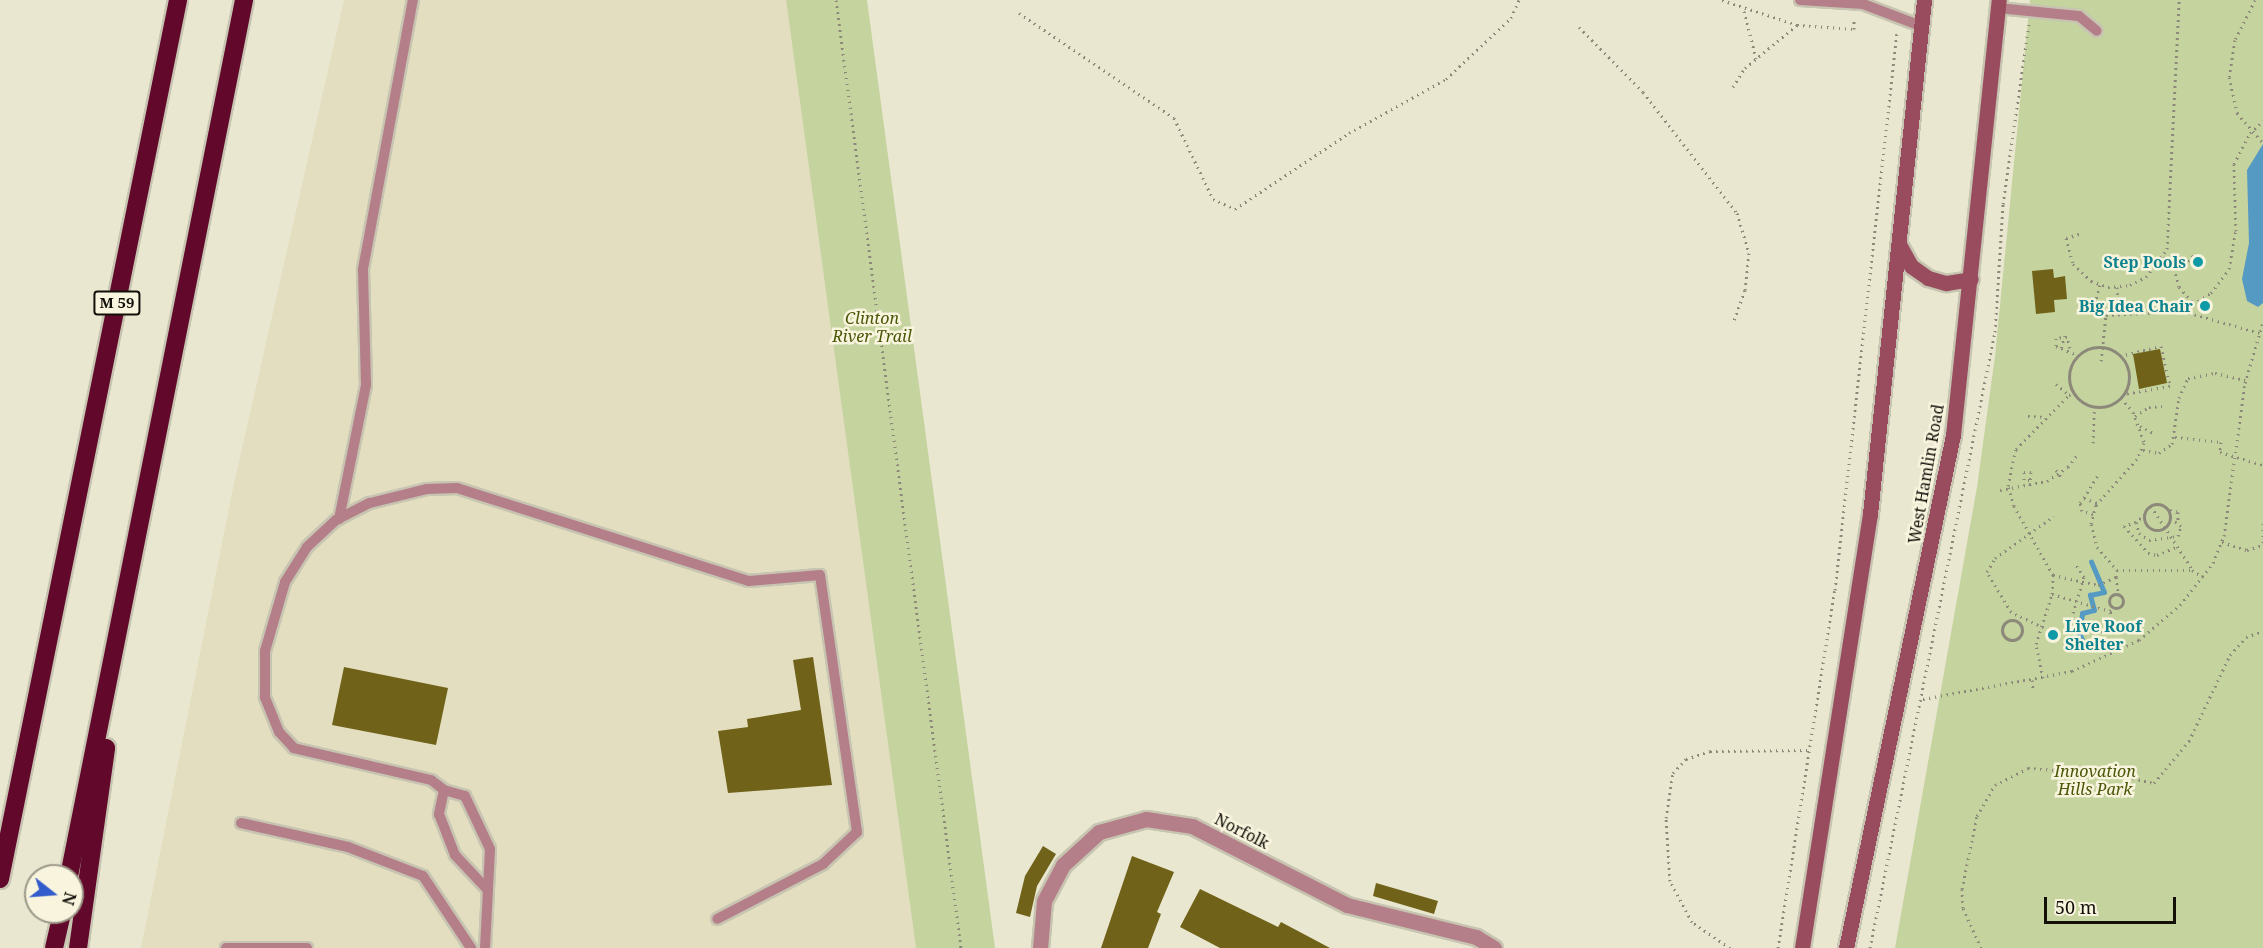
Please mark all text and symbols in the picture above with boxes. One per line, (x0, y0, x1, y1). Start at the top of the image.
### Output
place label: Step Pools (2103, 252, 2186, 272)
marker: Step Pools (2191, 255, 2205, 269)
road number: M 59 (93, 291, 141, 315)
place label: Big Idea Chair (2079, 296, 2193, 316)
marker: Big Idea Chair (2198, 299, 2212, 313)
park label: Clinton River Trail (832, 308, 912, 346)
street label: West Hamlin Road (1904, 403, 1948, 545)
place label: Live Roof Shelter (2065, 616, 2142, 654)
marker: Live Roof Shelter (2046, 628, 2060, 642)
park label: Innovation Hills Park (2054, 761, 2136, 799)
street label: Norfolk (1212, 809, 1272, 853)
north arrow (24, 864, 84, 924)
scale bar (2047, 885, 2179, 923)
text: N (57, 889, 82, 908)
text: 50 m (2055, 895, 2097, 919)

